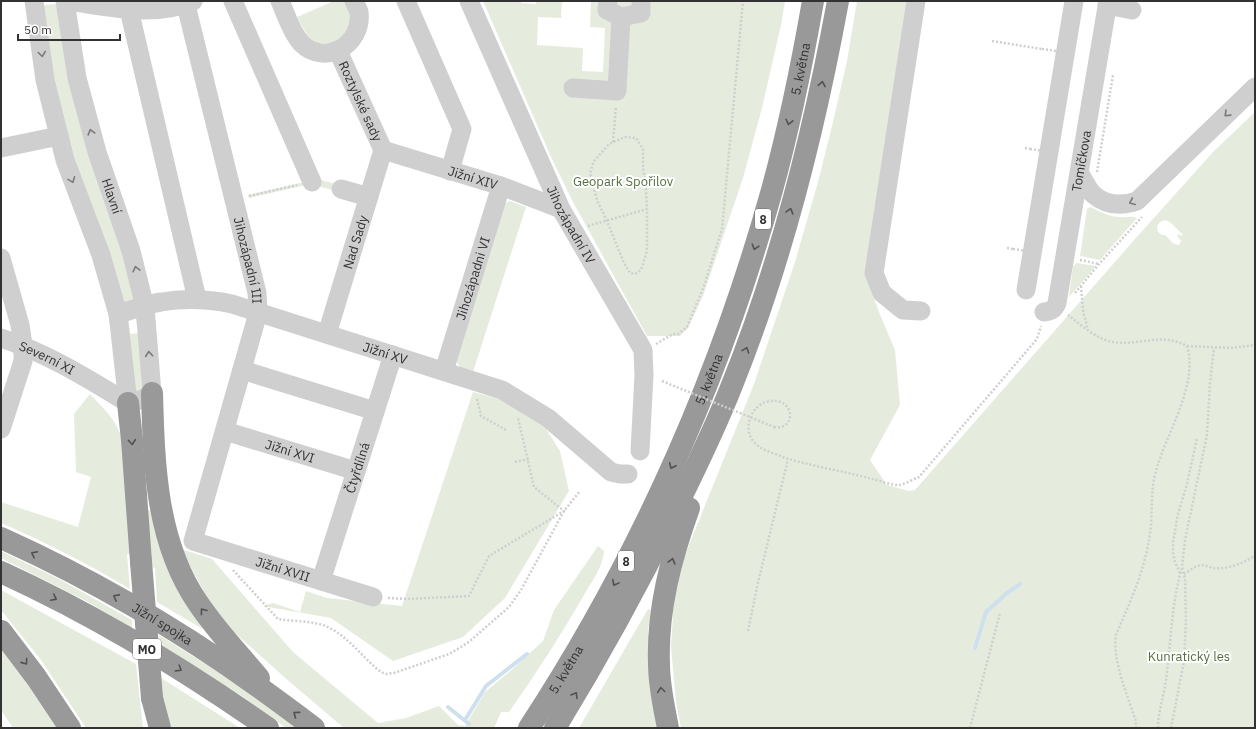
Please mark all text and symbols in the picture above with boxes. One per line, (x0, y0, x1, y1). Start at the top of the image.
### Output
scale bar (18, 16, 120, 42)
text: 50 m (24, 22, 52, 37)
street label: 5. května (787, 41, 814, 97)
one-way arrow (37, 50, 46, 57)
street label: Roztylské sady (335, 58, 387, 144)
one-way arrow (817, 81, 825, 88)
one-way arrow (1224, 109, 1232, 117)
one-way arrow (785, 118, 793, 125)
one-way arrow (87, 129, 96, 136)
street label: Tomíčkova (1067, 129, 1095, 193)
street label: Jižní XIV (446, 162, 500, 193)
park label: Geopark Spořilov (573, 173, 674, 190)
one-way arrow (68, 176, 76, 183)
street label: Hlavní (98, 176, 126, 217)
street label: Jihozápadní IV (543, 183, 599, 267)
one-way arrow (1129, 197, 1137, 205)
one-way arrow (786, 207, 794, 214)
road number: 8 (755, 209, 771, 229)
street label: Nad Sady (339, 213, 371, 271)
street label: Jihozápadní III (230, 215, 266, 304)
street label: Jihozápadni VI (452, 235, 493, 322)
one-way arrow (751, 243, 760, 250)
one-way arrow (132, 266, 140, 272)
street label: Severní XI (17, 337, 78, 378)
street label: Jižní XV (361, 338, 410, 368)
one-way arrow (741, 346, 749, 353)
one-way arrow (144, 351, 153, 357)
street label: 5. května (691, 351, 726, 407)
street label: Jižní XVI (263, 435, 317, 466)
one-way arrow (127, 439, 136, 445)
street label: Čtyřdílná (341, 440, 373, 495)
one-way arrow (669, 462, 677, 469)
one-way arrow (31, 551, 39, 558)
road number: 8 (618, 551, 634, 571)
street label: Jižní XVII (254, 553, 312, 585)
one-way arrow (667, 558, 676, 565)
one-way arrow (613, 578, 620, 586)
one-way arrow (50, 593, 57, 601)
one-way arrow (113, 594, 120, 601)
street label: Jižní spojka (129, 599, 196, 649)
one-way arrow (201, 608, 208, 615)
road number: MO (133, 639, 161, 659)
street label: 5. května (545, 642, 587, 697)
park label: Kunratický les (1148, 648, 1230, 665)
one-way arrow (20, 657, 27, 664)
one-way arrow (175, 664, 182, 672)
one-way arrow (657, 686, 666, 693)
one-way arrow (571, 692, 578, 699)
one-way arrow (293, 712, 300, 719)

